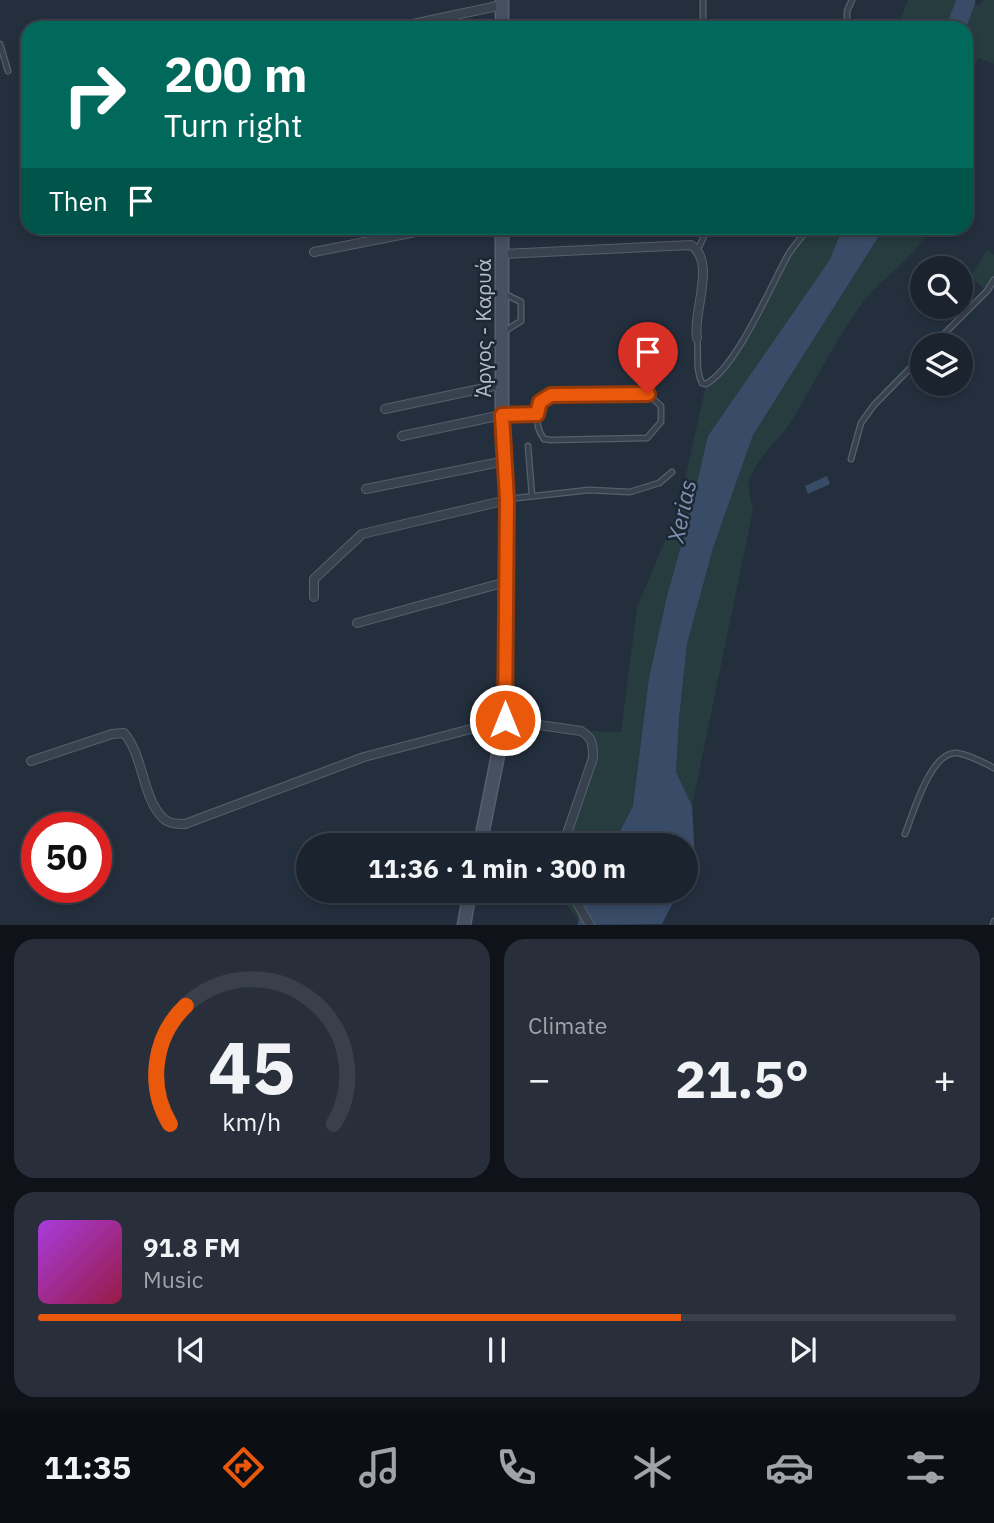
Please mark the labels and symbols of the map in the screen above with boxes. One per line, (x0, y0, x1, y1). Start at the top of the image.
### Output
street label: Άργος - Καρυά (469, 259, 497, 397)
pin (618, 322, 678, 394)
water label: Xerias (660, 477, 702, 546)
position arrow (468, 683, 542, 757)
speed limit sign: 50 (21, 812, 112, 903)

